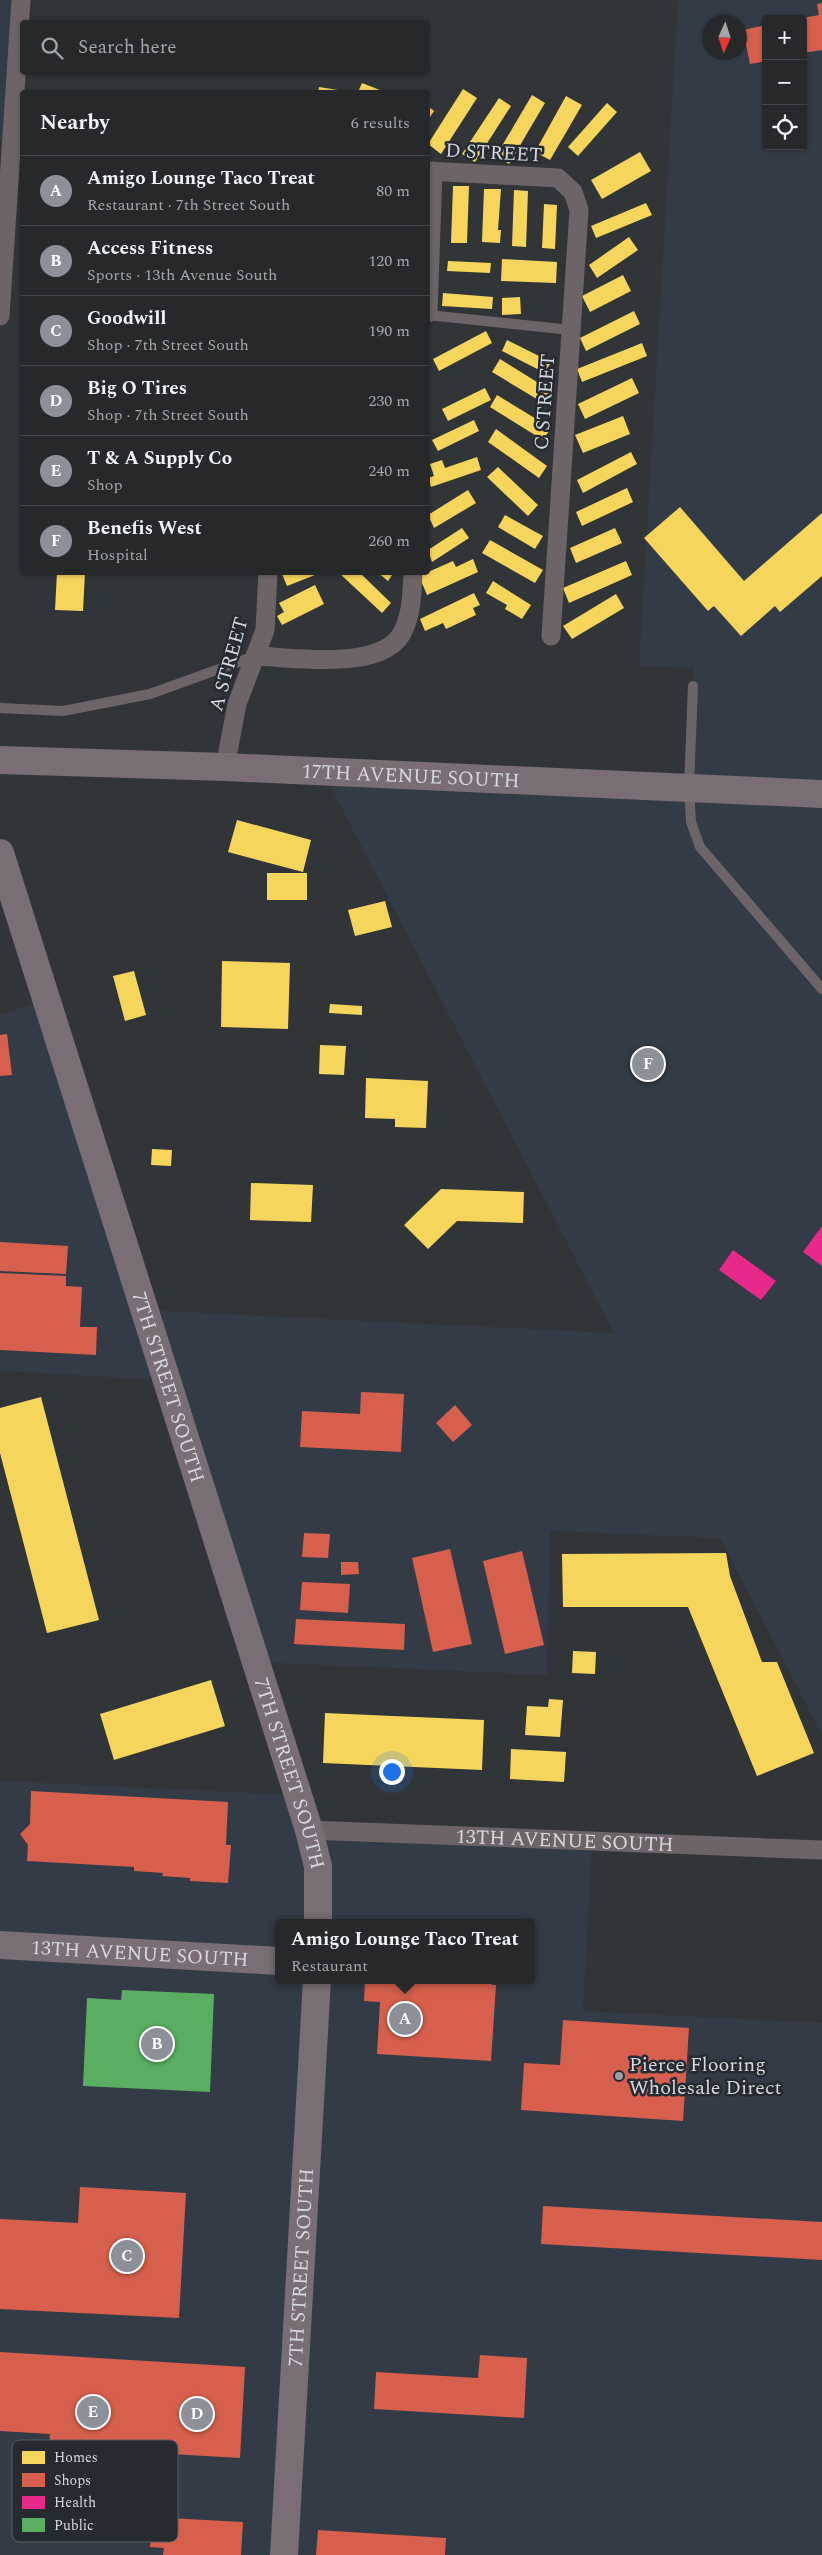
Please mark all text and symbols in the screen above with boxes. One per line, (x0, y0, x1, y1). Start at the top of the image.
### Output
north arrow (702, 15, 747, 60)
map controls (762, 15, 807, 150)
button: + (762, 15, 807, 60)
search box (20, 20, 430, 75)
text: Search here (78, 33, 177, 62)
icon: search (38, 34, 66, 62)
button: − (762, 60, 807, 105)
button: locate (762, 105, 807, 150)
text: Nearby (40, 107, 110, 139)
text: 6 results (351, 111, 410, 135)
street label: D STREET (445, 135, 543, 171)
text: Amigo Lounge Taco Treat (87, 164, 315, 193)
text: A (50, 179, 62, 203)
text: 80 m (376, 179, 410, 203)
text: Restaurant · 7th Street South (87, 193, 290, 217)
text: Access Fitness (87, 234, 213, 263)
text: B (50, 249, 62, 273)
text: 120 m (368, 249, 410, 273)
text: Sports · 13th Avenue South (87, 263, 277, 287)
text: Goodwill (87, 304, 167, 333)
text: C (50, 319, 62, 343)
text: 190 m (368, 319, 410, 343)
text: Shop · 7th Street South (87, 333, 249, 357)
street label: C STREET (527, 353, 563, 451)
text: Big O Tires (87, 374, 187, 403)
text: D (50, 389, 62, 413)
text: 230 m (368, 389, 410, 413)
text: Shop · 7th Street South (87, 403, 249, 427)
text: T & A Supply Co (87, 444, 232, 473)
text: E (51, 459, 61, 483)
text: 240 m (368, 459, 410, 483)
text: Shop (87, 473, 123, 497)
text: Benefis West (87, 514, 202, 543)
text: F (51, 529, 61, 553)
text: 260 m (368, 529, 410, 553)
text: Hospital (87, 543, 148, 567)
street label: A STREET (201, 614, 257, 715)
street label: 17TH AVENUE SOUTH (301, 756, 520, 796)
pin: F (632, 1045, 664, 1083)
street label: 7TH STREET SOUTH (124, 1288, 212, 1487)
street label: 7TH STREET SOUTH (246, 1674, 332, 1873)
your location (379, 1759, 405, 1785)
street label: 13TH AVENUE SOUTH (455, 1822, 674, 1860)
popup (275, 1919, 535, 1984)
text: Amigo Lounge Taco Treat (291, 1925, 519, 1954)
street label: 13TH AVENUE SOUTH (30, 1933, 250, 1975)
text: Restaurant (291, 1954, 368, 1978)
pin: A (389, 2000, 421, 2038)
pin: B (141, 2025, 173, 2063)
place label: Pierce Flooring Wholesale Direct (629, 2050, 782, 2103)
marker: Pierce Flooring Wholesale Direct (613, 2070, 625, 2082)
street label: 7TH STREET SOUTH (281, 2167, 322, 2368)
pin: C (111, 2237, 143, 2275)
pin: E (77, 2393, 109, 2431)
pin: D (181, 2395, 213, 2433)
legend (12, 2440, 178, 2542)
text: Homes (54, 2447, 98, 2468)
text: Shops (54, 2470, 91, 2491)
text: Health (54, 2492, 96, 2513)
text: Public (54, 2515, 94, 2536)

